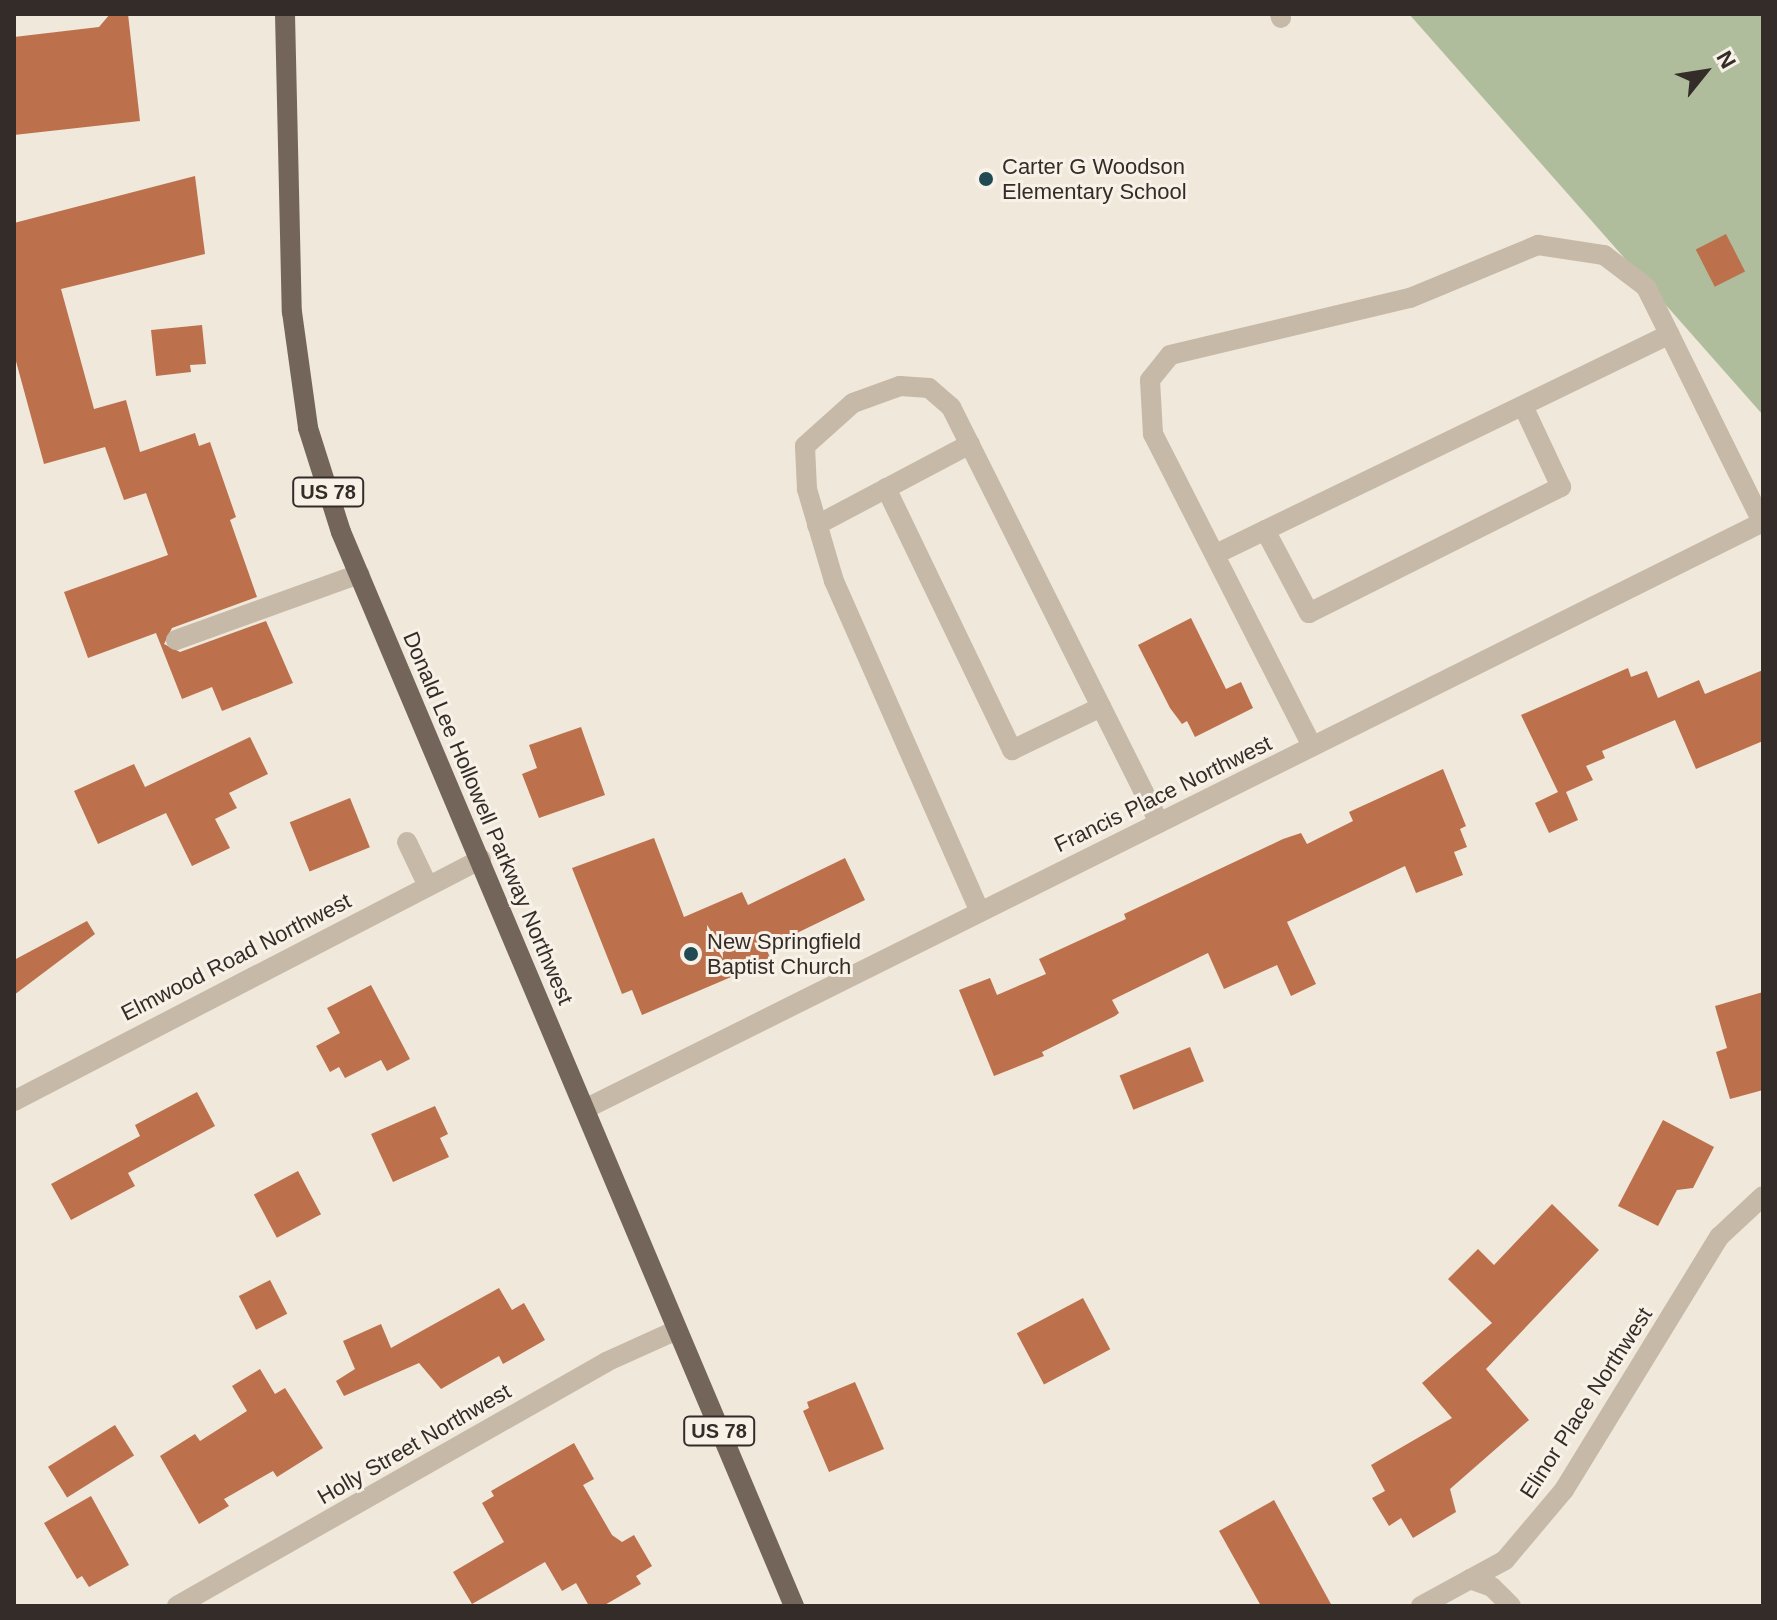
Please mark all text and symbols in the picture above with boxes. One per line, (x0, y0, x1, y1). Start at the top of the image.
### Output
north arrow (1665, 32, 1745, 112)
text: N (1711, 47, 1741, 73)
place label: Carter G Woodson Elementary School (1002, 153, 1187, 204)
marker: Carter G Woodson Elementary School (977, 170, 995, 188)
road number: US 78 (292, 476, 364, 508)
street label: Donald Lee Hollowell Parkway Northwest (397, 628, 579, 1008)
street label: Francis Place Northwest (1050, 730, 1276, 858)
street label: Elmwood Road Northwest (117, 888, 355, 1026)
place label: New Springfield Baptist Church (707, 928, 861, 980)
marker: New Springfield Baptist Church (682, 945, 700, 963)
street label: Elinor Place Northwest (1514, 1302, 1658, 1504)
street label: Holly Street Northwest (313, 1378, 515, 1510)
road number: US 78 (683, 1415, 755, 1447)

